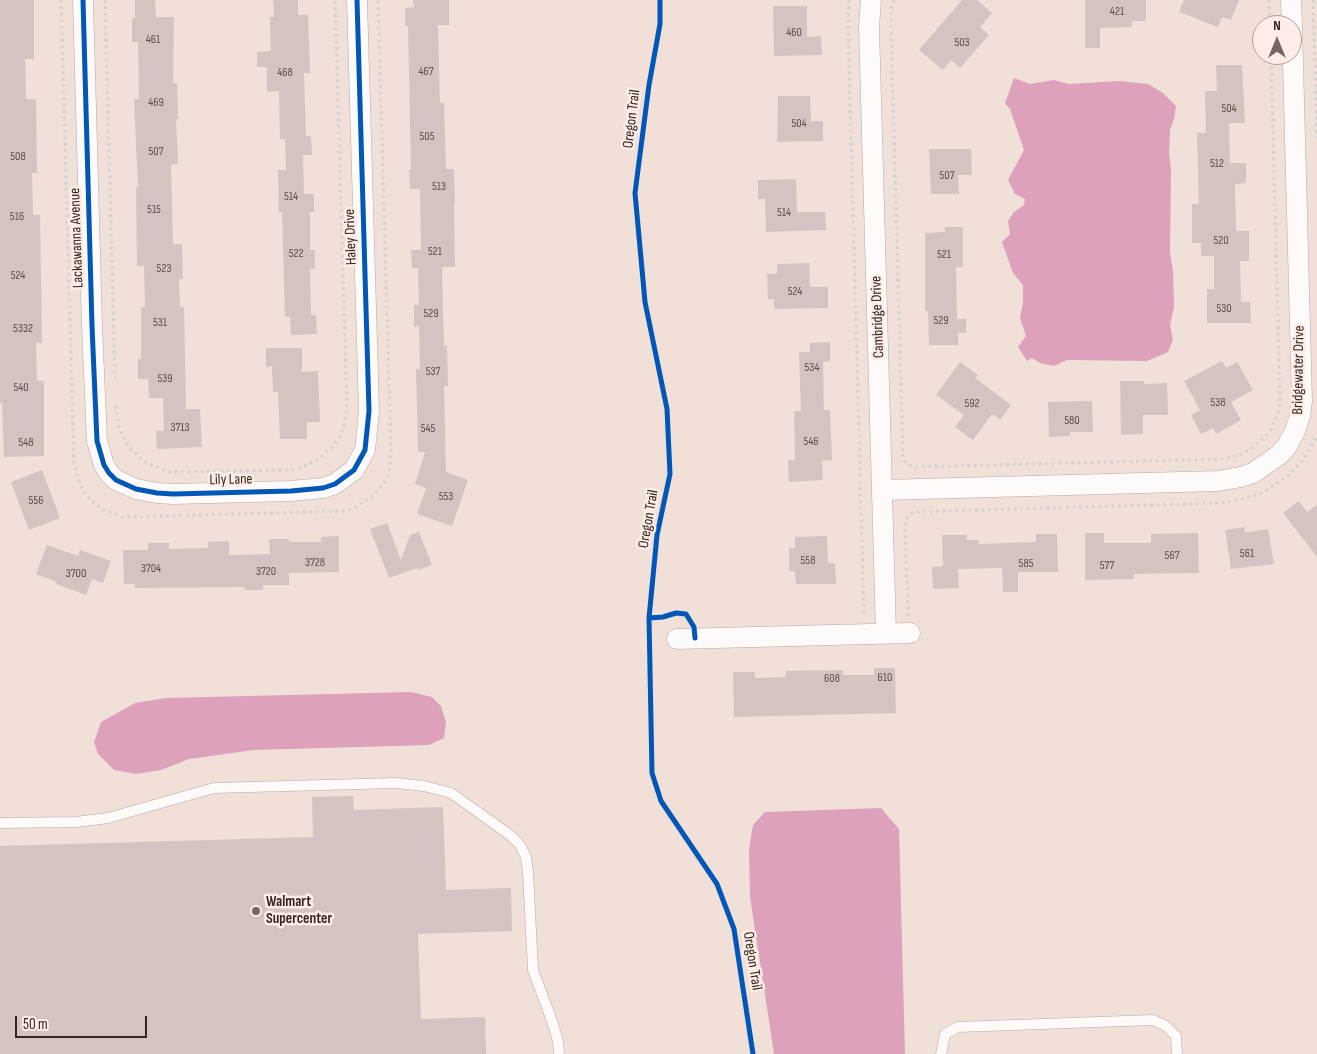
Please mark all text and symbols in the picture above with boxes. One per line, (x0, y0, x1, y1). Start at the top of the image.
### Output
house number: 421 (1110, 5, 1124, 19)
north arrow (1252, 15, 1302, 65)
text: N (1273, 17, 1281, 34)
house number: 460 (786, 26, 802, 40)
house number: 461 (146, 33, 160, 47)
house number: 503 (954, 36, 970, 50)
house number: 467 (418, 65, 434, 79)
house number: 468 (277, 66, 293, 80)
street label: Oregon Trail (619, 89, 645, 149)
house number: 469 (148, 96, 164, 110)
house number: 504 (1221, 102, 1237, 116)
house number: 504 (791, 117, 807, 131)
house number: 505 (420, 130, 434, 144)
house number: 507 (149, 145, 163, 159)
house number: 508 (10, 150, 26, 164)
house number: 512 (1210, 157, 1224, 171)
house number: 507 (940, 169, 954, 183)
house number: 513 (432, 180, 446, 194)
street label: Lackawanna Avenue (66, 188, 88, 288)
house number: 514 (284, 190, 298, 204)
house number: 515 (147, 203, 161, 217)
house number: 514 (777, 206, 791, 220)
street label: Haley Drive (341, 208, 361, 266)
house number: 516 (10, 210, 24, 224)
house number: 520 (1213, 234, 1229, 248)
house number: 521 (428, 245, 442, 259)
house number: 522 (289, 247, 303, 261)
house number: 521 (937, 248, 951, 262)
house number: 523 (157, 262, 171, 276)
house number: 524 (11, 269, 25, 283)
street label: Cambridge Drive (868, 275, 888, 359)
house number: 524 (788, 285, 802, 299)
house number: 530 (1216, 302, 1232, 316)
house number: 529 (423, 307, 439, 321)
house number: 529 (933, 314, 949, 328)
house number: 531 (153, 316, 167, 330)
house number: 5332 (13, 322, 33, 336)
street label: Bridgewater Drive (1289, 325, 1309, 415)
house number: 534 (805, 361, 819, 375)
house number: 537 (426, 365, 440, 379)
house number: 539 (157, 372, 173, 386)
house number: 540 (13, 381, 29, 395)
house number: 538 (1210, 396, 1226, 410)
house number: 592 (964, 397, 980, 411)
house number: 580 (1064, 414, 1080, 428)
house number: 3713 (170, 421, 190, 435)
house number: 545 (421, 422, 435, 436)
house number: 546 (803, 435, 819, 449)
house number: 548 (18, 436, 34, 450)
street label: Lily Lane (209, 471, 253, 489)
street label: Oregon Trail (635, 488, 663, 550)
house number: 553 (439, 490, 453, 504)
house number: 556 (29, 494, 43, 508)
house number: 561 (1240, 547, 1254, 561)
house number: 567 (1165, 549, 1179, 563)
house number: 558 (801, 554, 815, 568)
house number: 3728 (305, 556, 325, 570)
house number: 585 (1019, 557, 1033, 571)
house number: 577 (1100, 559, 1114, 573)
house number: 3704 (141, 562, 161, 576)
house number: 3720 (256, 565, 276, 579)
house number: 3700 (66, 567, 86, 581)
house number: 610 (878, 671, 892, 685)
house number: 608 (824, 672, 840, 686)
place label: Walmart Supercenter (266, 893, 332, 928)
marker: Walmart Supercenter (250, 905, 262, 917)
street label: Oregon Trail (739, 931, 765, 991)
scale bar (18, 1006, 150, 1038)
text: 50 m (23, 1015, 48, 1034)

